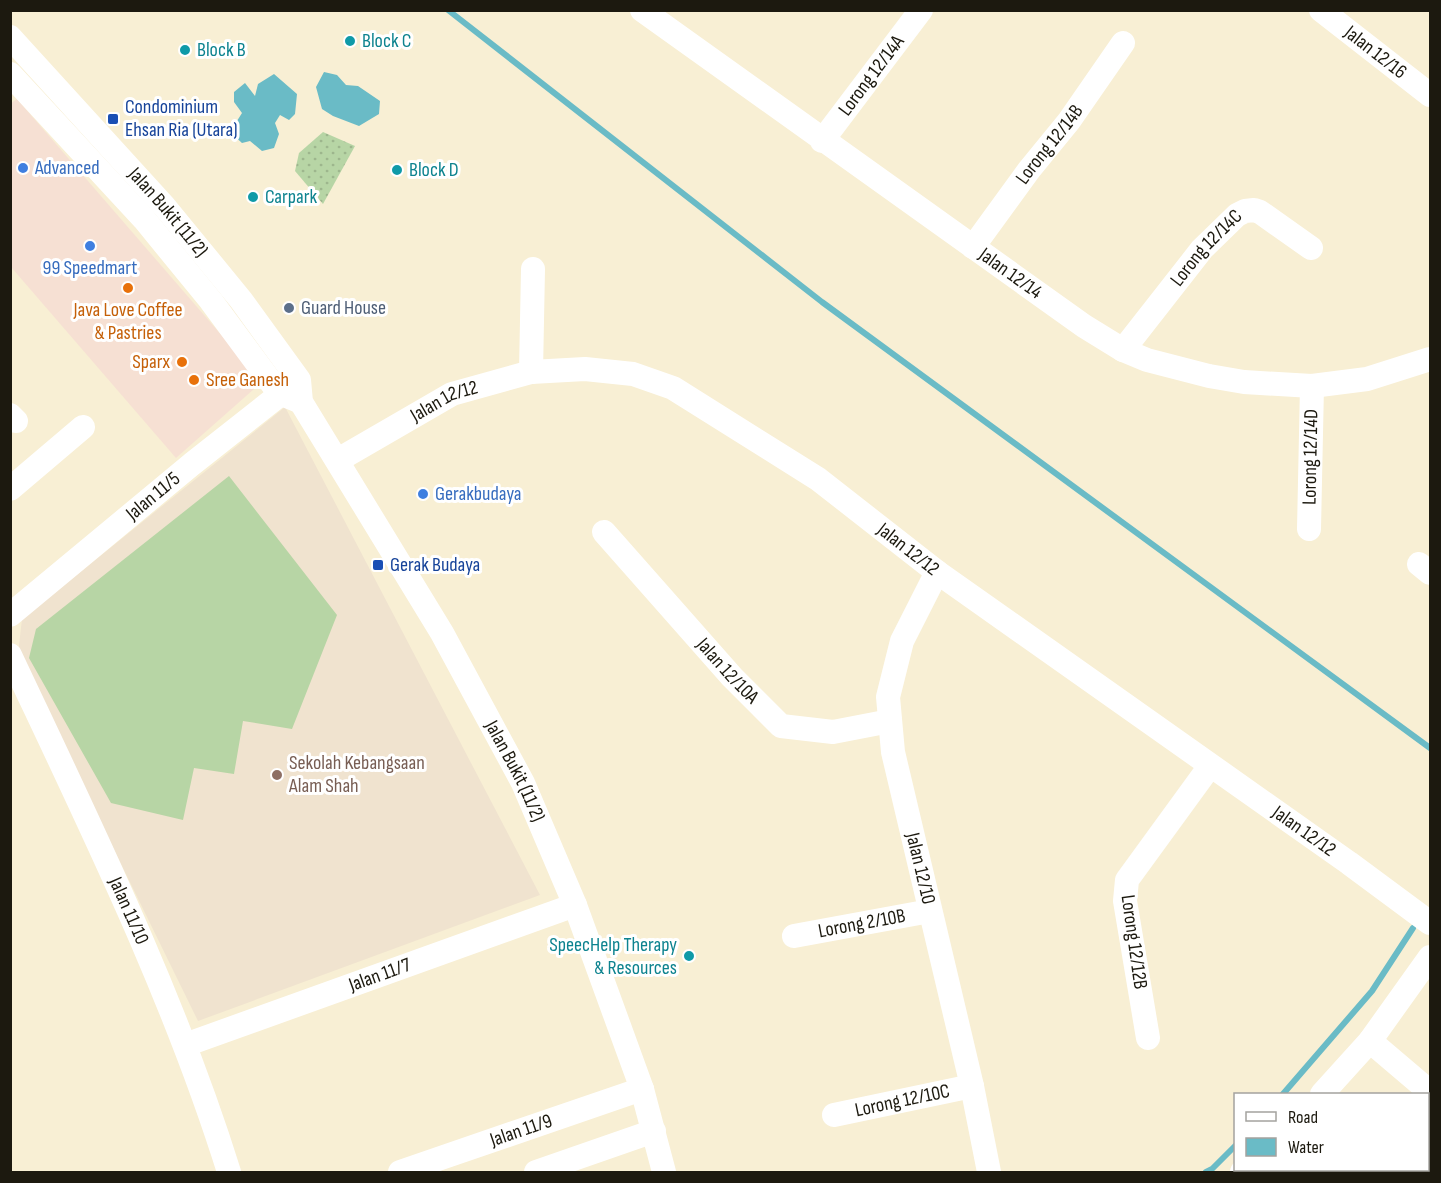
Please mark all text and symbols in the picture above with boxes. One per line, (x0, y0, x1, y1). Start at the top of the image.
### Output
street label: Jalan 12/16 (1339, 20, 1411, 84)
place label: Block C (362, 29, 411, 53)
street label: Lorong 12/14A (833, 30, 910, 121)
marker: Block C (343, 34, 357, 48)
place label: Block B (197, 38, 246, 62)
marker: Block B (178, 43, 192, 57)
place label: Condominium Ehsan Ria (Utara) (125, 95, 238, 142)
street label: Lorong 12/14B (1011, 100, 1089, 189)
marker: Condominium Ehsan Ria (Utara) (106, 112, 120, 126)
place label: Advanced (34, 156, 100, 180)
place label: Block D (409, 158, 459, 182)
marker: Advanced (16, 161, 30, 175)
street label: Jalan Bukit (11/2) (122, 162, 213, 262)
marker: Block D (390, 163, 404, 177)
place label: Carpark (265, 185, 317, 209)
marker: Carpark (246, 190, 260, 204)
street label: Lorong 12/14C (1165, 204, 1247, 291)
marker: 99 Speedmart (83, 239, 97, 253)
street label: Jalan 12/14 (973, 242, 1047, 304)
place label: 99 Speedmart (43, 256, 137, 280)
marker: Java Love Coffee & Pastries (121, 281, 135, 295)
place label: Guard House (301, 296, 386, 320)
place label: Java Love Coffee & Pastries (73, 298, 182, 345)
marker: Guard House (282, 301, 296, 315)
place label: Sparx (132, 350, 170, 374)
marker: Sparx (175, 355, 189, 369)
place label: Sree Ganesh (206, 368, 289, 392)
marker: Sree Ganesh (187, 373, 201, 387)
street label: Jalan 12/12 (405, 375, 481, 428)
street label: Lorong 12/14D (1298, 409, 1324, 505)
street label: Jalan 11/5 (120, 467, 185, 526)
place label: Gerakbudaya (435, 482, 522, 506)
marker: Gerakbudaya (416, 487, 430, 501)
street label: Jalan 12/12 (871, 517, 944, 581)
place label: Gerak Budaya (390, 553, 480, 577)
marker: Gerak Budaya (371, 558, 385, 572)
street label: Jalan 12/10A (691, 632, 764, 709)
street label: Jalan Bukit (11/2) (479, 716, 550, 825)
place label: Sekolah Kebangsaan Alam Shah (288, 751, 425, 798)
marker: Sekolah Kebangsaan Alam Shah (270, 768, 284, 782)
street label: Jalan 12/12 (1267, 800, 1340, 862)
street label: Jalan 12/10 (900, 829, 941, 907)
street label: Jalan 11/10 (103, 872, 154, 948)
street label: Lorong 12/12B (1116, 893, 1153, 991)
street label: Lorong 2/10B (816, 904, 908, 943)
place label: SpeecHelp Therapy & Resources (549, 933, 677, 980)
marker: SpeecHelp Therapy & Resources (682, 949, 696, 963)
street label: Jalan 11/7 (345, 953, 414, 998)
street label: Lorong 12/10C (853, 1079, 952, 1122)
legend (1234, 1093, 1429, 1171)
text: Road (1288, 1107, 1318, 1128)
street label: Jalan 11/9 (486, 1109, 555, 1153)
text: Water (1288, 1137, 1324, 1158)

